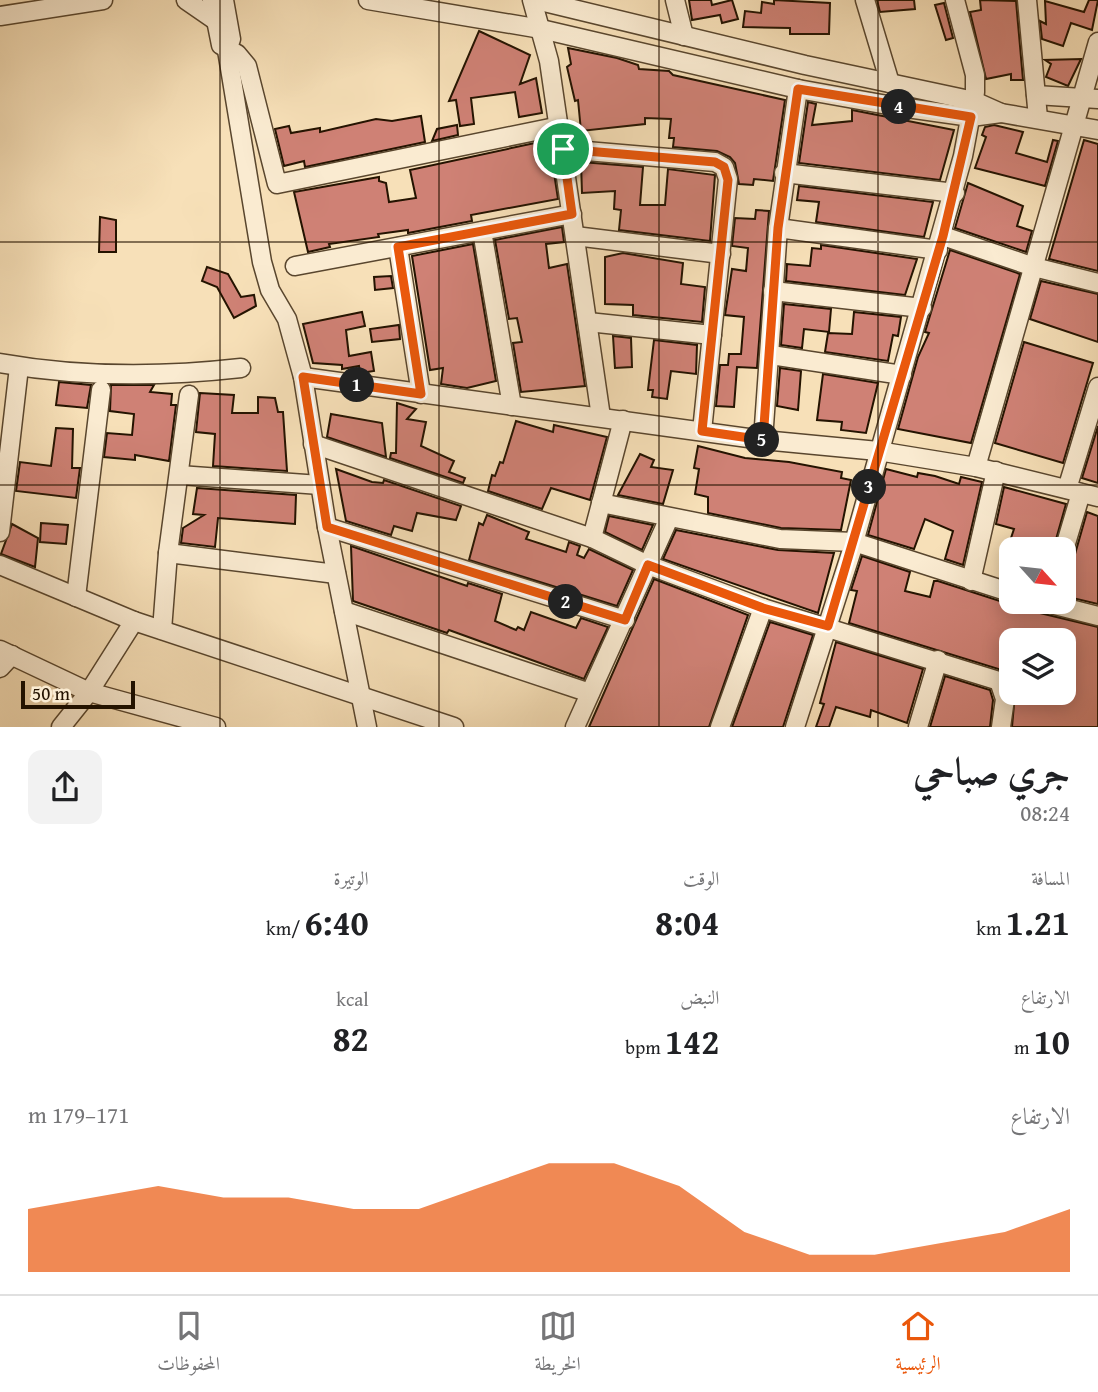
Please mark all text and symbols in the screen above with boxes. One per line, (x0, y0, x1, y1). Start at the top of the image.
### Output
pin: 4 (881, 90, 916, 124)
text: 4 (894, 92, 903, 120)
pin (533, 119, 593, 179)
icon: arrive (544, 130, 582, 168)
pin: 1 (340, 368, 374, 402)
text: 1 (352, 370, 361, 398)
pin: 5 (744, 422, 780, 458)
text: 5 (757, 425, 766, 453)
pin: 3 (852, 470, 886, 504)
text: 3 (864, 472, 873, 500)
north arrow (999, 537, 1076, 614)
map controls (999, 537, 1076, 705)
pin: 2 (548, 584, 584, 620)
text: 2 (561, 587, 570, 615)
button: layers (999, 628, 1076, 705)
scale bar (21, 678, 135, 710)
text: 50 m (32, 679, 70, 707)
text: جري صباحي (913, 742, 1070, 798)
button: share (28, 750, 102, 824)
text: 08:24 (1020, 796, 1070, 829)
text: الوتيرة (334, 864, 369, 892)
text: الوقت (683, 864, 719, 892)
text: المسافة (1031, 864, 1070, 892)
text: 6:40 (304, 897, 369, 948)
text: 8:04 (655, 897, 719, 948)
text: 1.21 (1006, 897, 1070, 948)
text: /km (266, 914, 304, 942)
text: km (976, 914, 1006, 942)
text: النبض (680, 983, 719, 1011)
text: الارتفاع (1021, 983, 1070, 1011)
text: kcal (336, 985, 369, 1013)
text: 82 (332, 1013, 369, 1064)
text: 142 (665, 1016, 719, 1067)
text: 10 (1034, 1016, 1070, 1067)
text: bpm (625, 1033, 665, 1061)
text: m (1014, 1033, 1034, 1061)
text: 171–179 m (28, 1098, 129, 1131)
text: الارتفاع (1010, 1099, 1070, 1132)
tab: المحفوظات (157, 1307, 220, 1382)
tab: الخريطة (534, 1307, 581, 1382)
tab: الرئيسية (895, 1307, 941, 1382)

